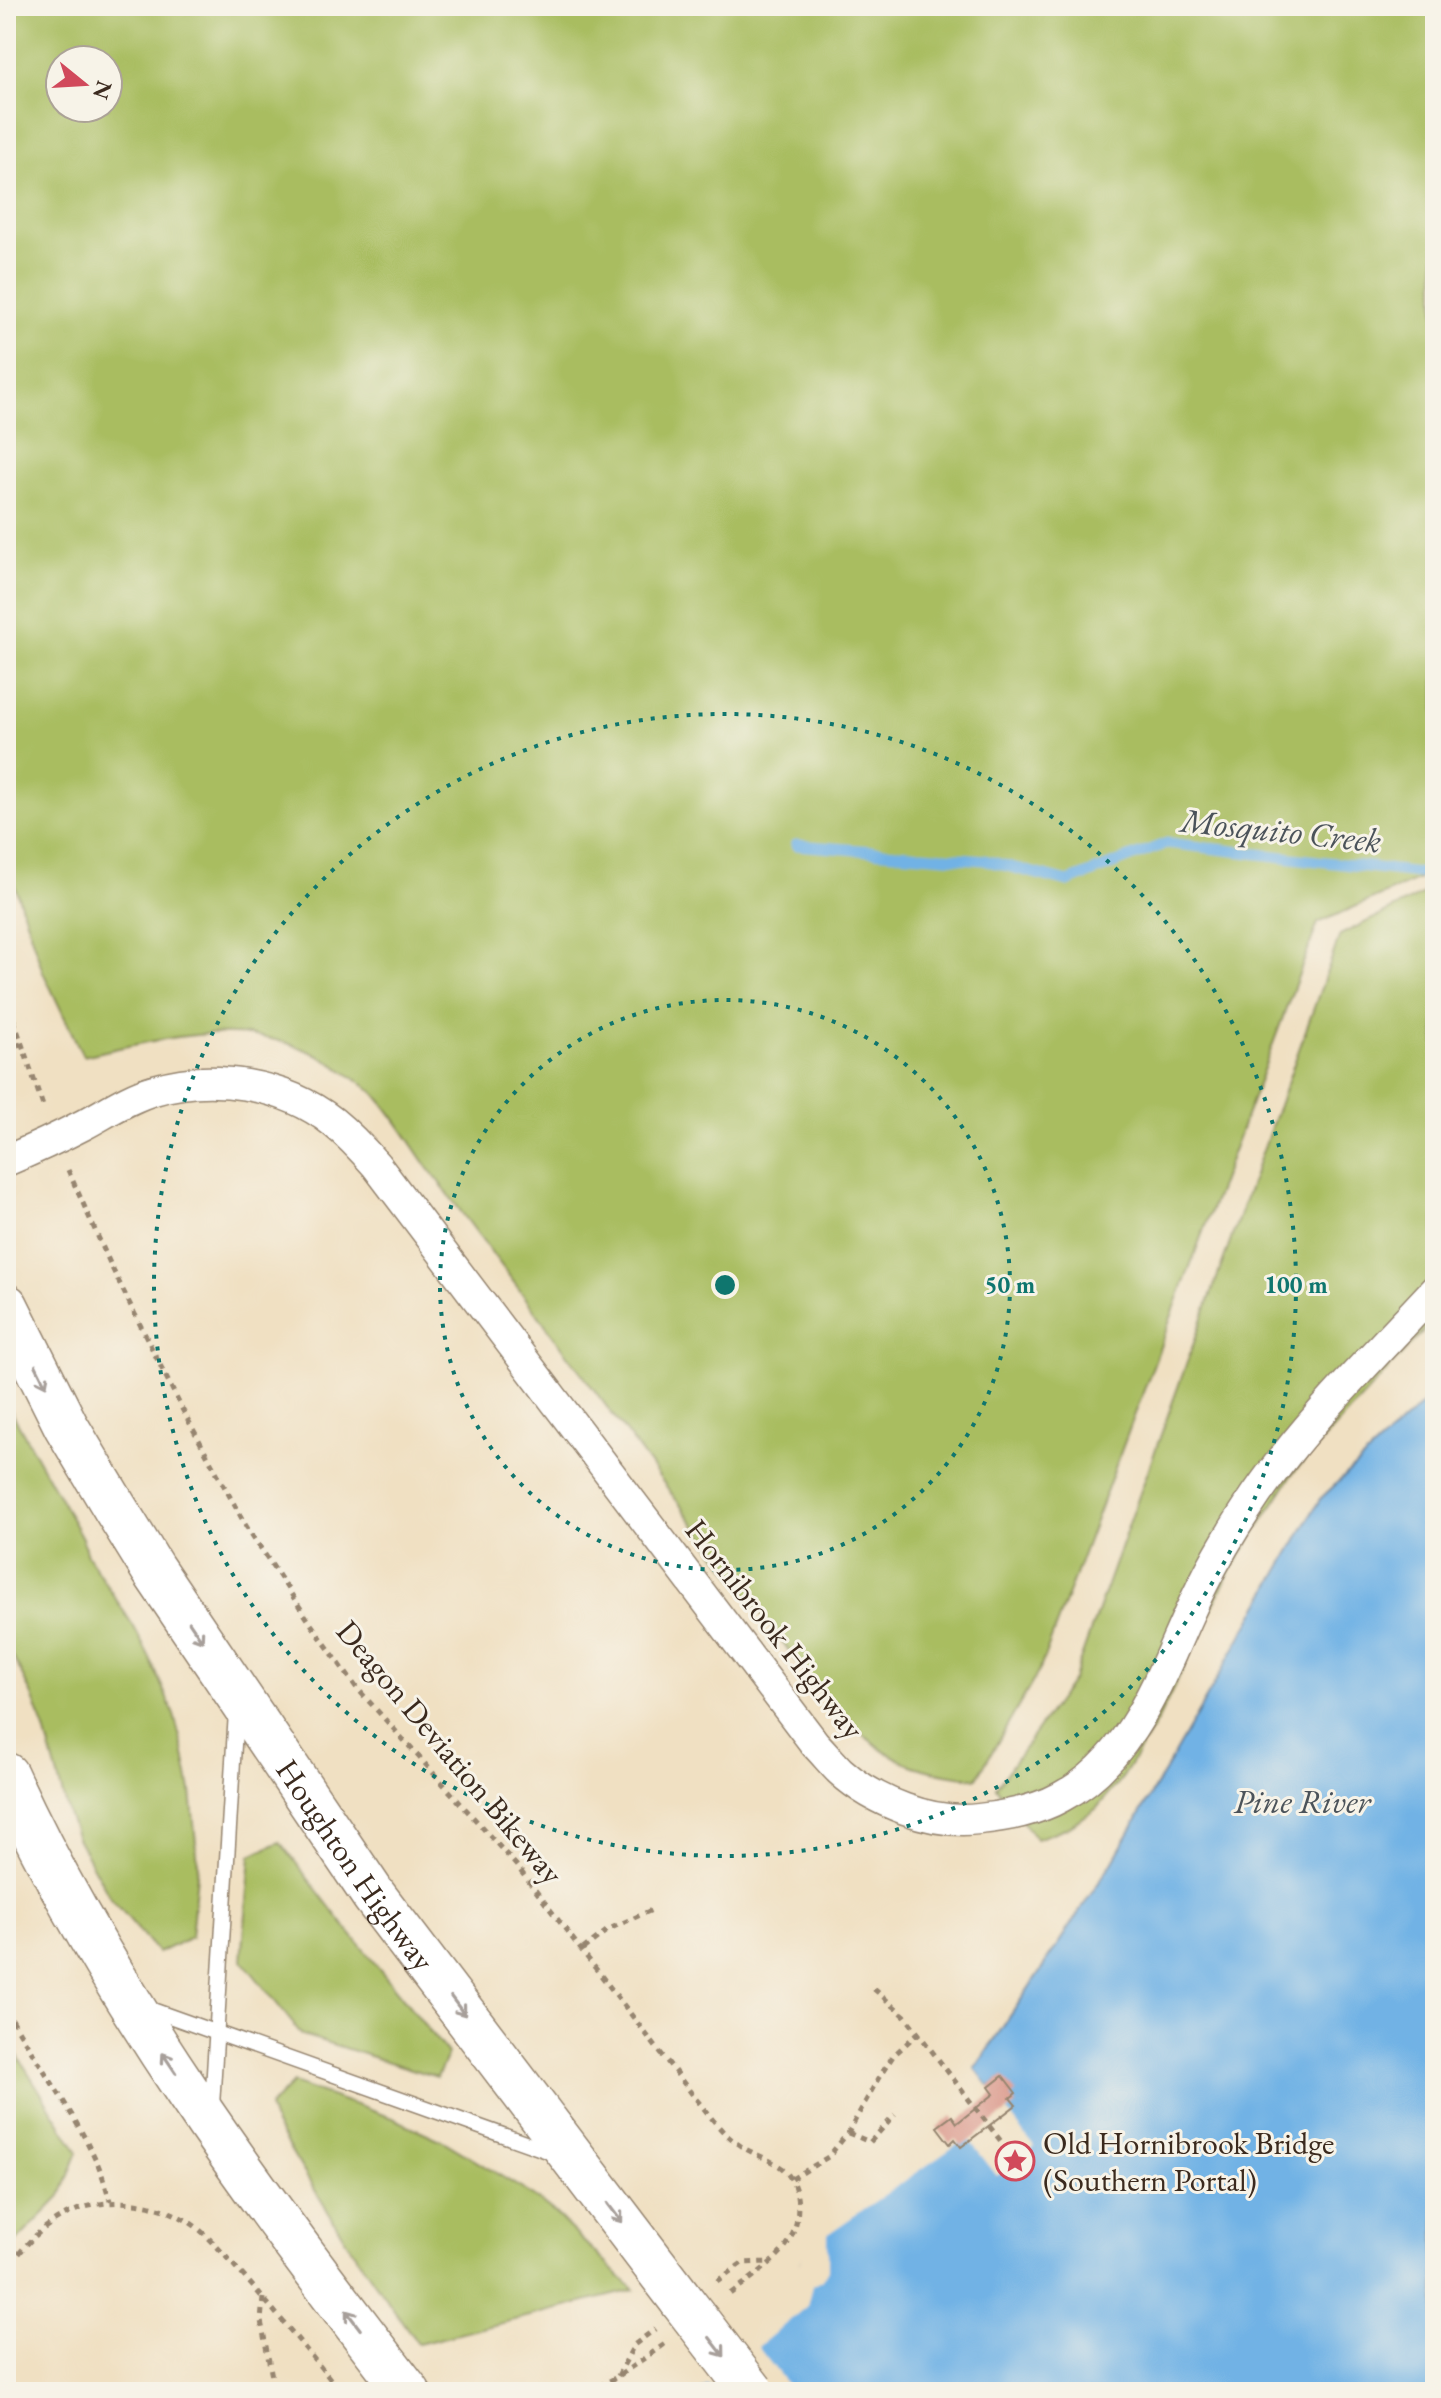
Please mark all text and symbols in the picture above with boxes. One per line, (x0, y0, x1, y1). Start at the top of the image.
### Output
north arrow (44, 44, 124, 124)
text: N (86, 77, 119, 103)
water label: Mosquito Creek (1177, 797, 1383, 862)
text: 50 m (985, 1269, 1035, 1300)
text: 100 m (1264, 1269, 1328, 1300)
centre of rings (711, 1271, 739, 1299)
one-way arrow (34, 1363, 49, 1387)
street label: Hornibrook Highway (676, 1510, 875, 1748)
street label: Deagon Deviation Bikeway (327, 1611, 574, 1894)
one-way arrow (188, 1621, 204, 1643)
street label: Houghton Highway (266, 1751, 445, 1980)
water label: Pine River (1234, 1779, 1373, 1823)
one-way arrow (449, 1995, 466, 2016)
one-way arrow (161, 2053, 178, 2075)
place label: Old Hornibrook Bridge (Southern Portal) (1043, 2122, 1335, 2201)
place icon: Old Hornibrook Bridge (Southern Portal) (994, 2140, 1036, 2182)
one-way arrow (606, 2202, 623, 2223)
one-way arrow (345, 2310, 362, 2331)
one-way arrow (708, 2335, 725, 2357)

